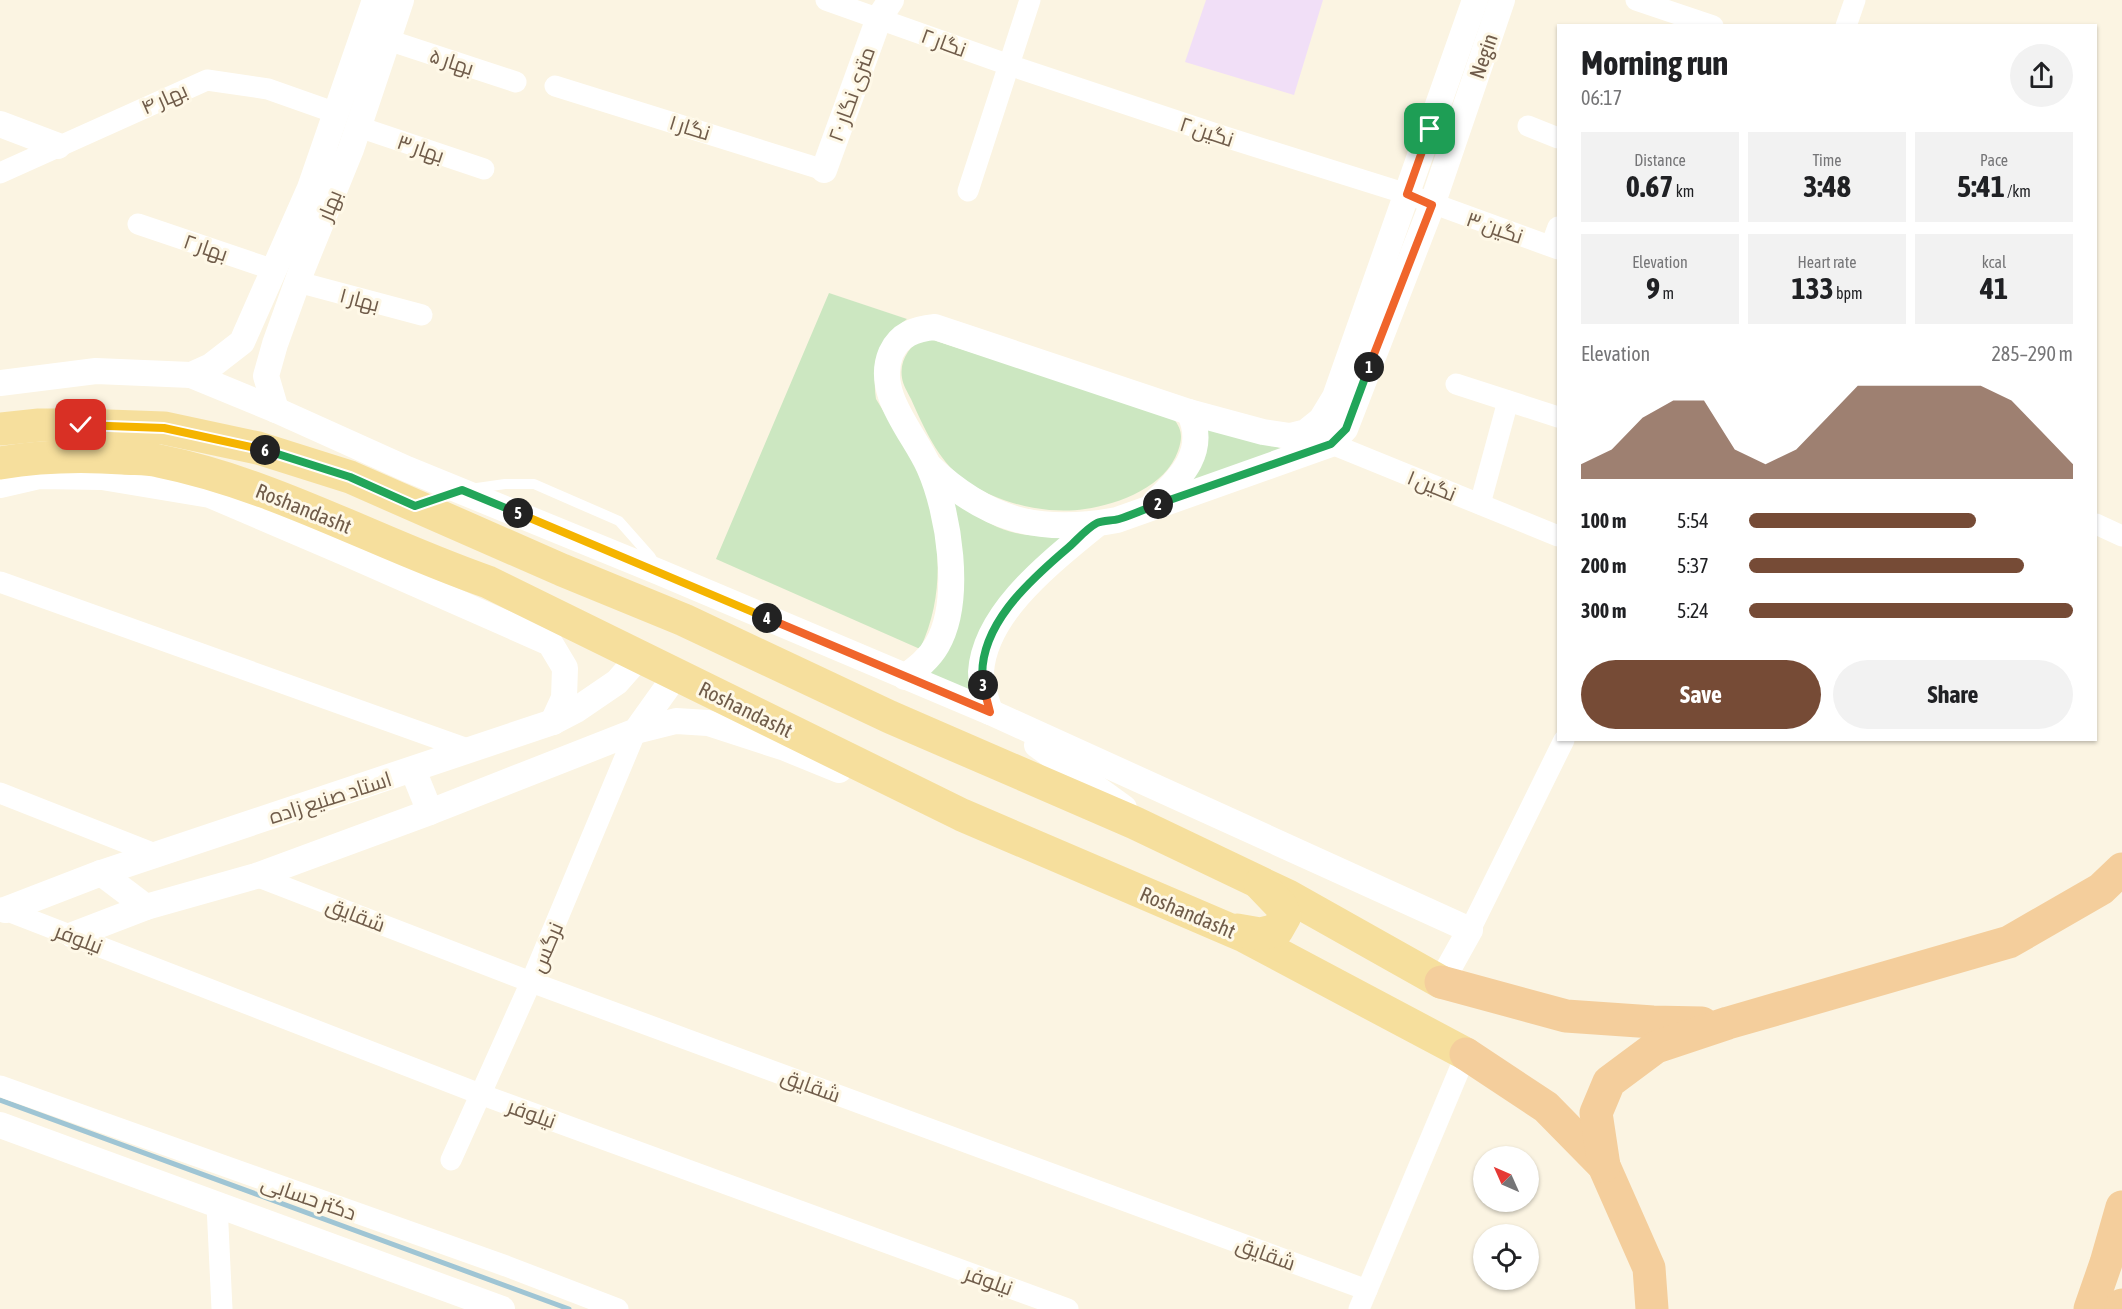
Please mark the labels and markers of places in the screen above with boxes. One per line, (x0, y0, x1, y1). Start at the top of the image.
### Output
pin (1404, 103, 1455, 154)
pin: 1 (1354, 352, 1384, 382)
pin (55, 399, 106, 450)
pin: 6 (250, 435, 280, 465)
pin: 2 (1143, 489, 1173, 519)
pin: 5 (503, 498, 533, 528)
pin: 4 (752, 603, 782, 633)
pin: 3 (968, 670, 998, 700)

